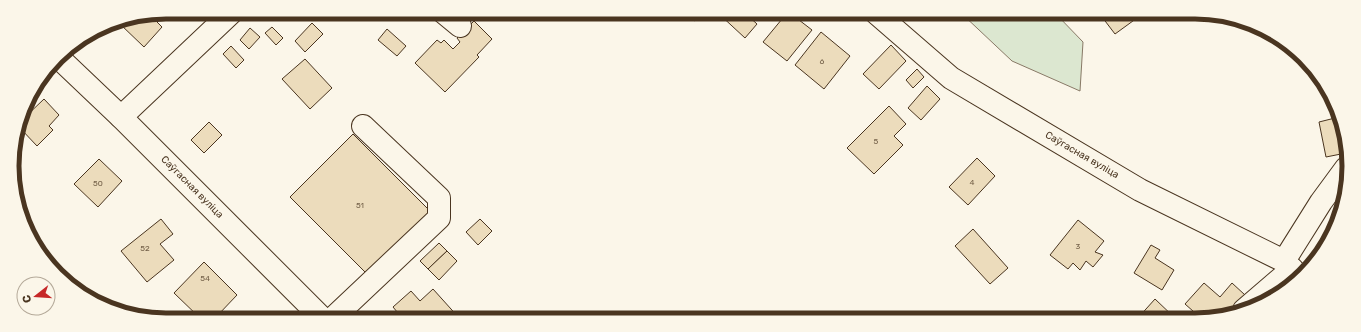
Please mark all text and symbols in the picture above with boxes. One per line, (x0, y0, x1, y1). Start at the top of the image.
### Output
house number: 6 (820, 57, 825, 66)
street label: Саўгасная вуліца (1043, 129, 1121, 181)
house number: 5 (874, 137, 879, 146)
street label: Саўгасная вуліца (158, 153, 226, 221)
house number: 4 (970, 178, 975, 187)
house number: 50 (93, 179, 103, 188)
house number: 51 (356, 201, 364, 210)
house number: 3 (1076, 242, 1081, 251)
house number: 52 (140, 244, 150, 253)
house number: 54 (200, 274, 210, 283)
north arrow (16, 276, 56, 316)
text: С (19, 293, 34, 304)

